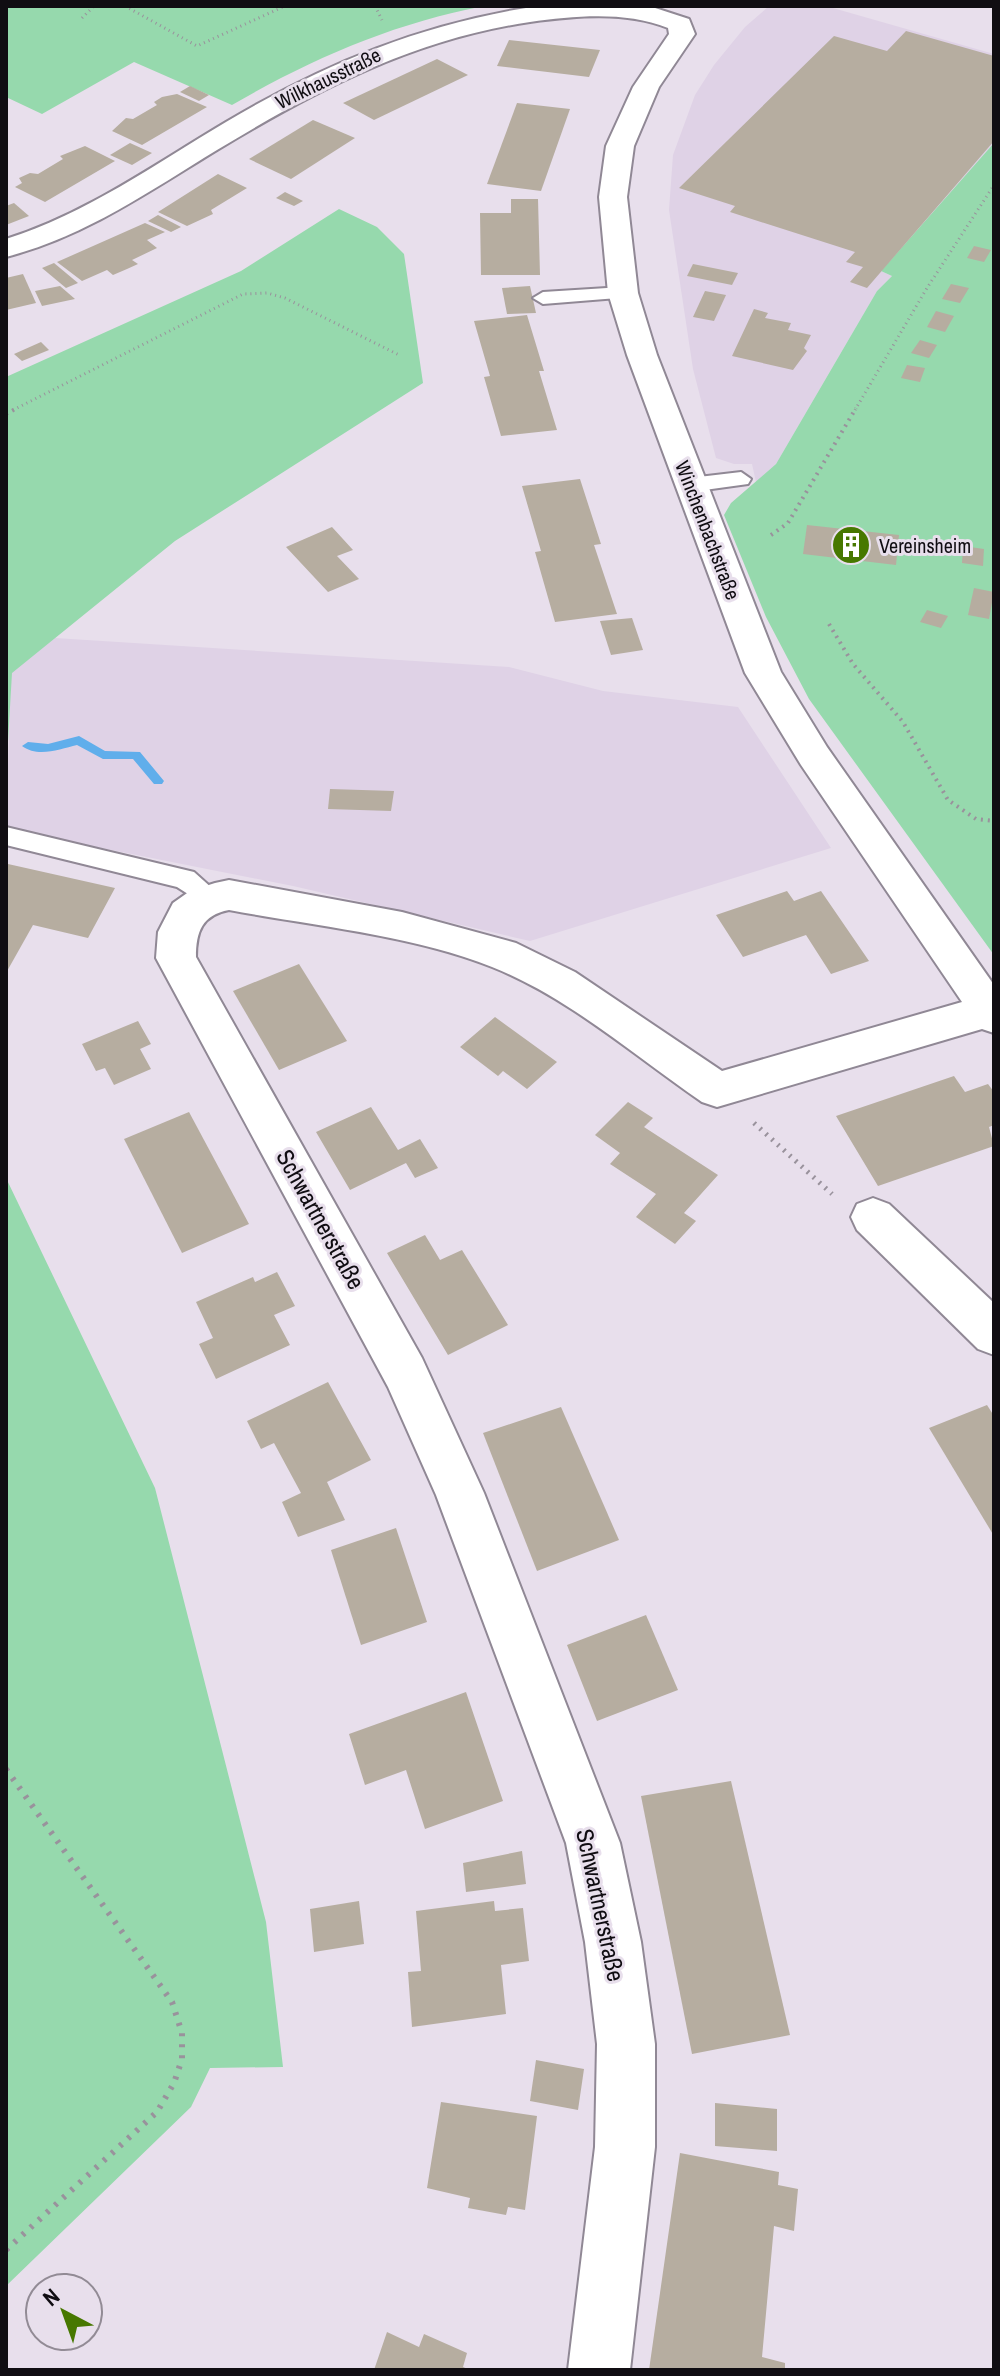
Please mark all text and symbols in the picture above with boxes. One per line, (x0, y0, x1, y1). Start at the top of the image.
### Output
street label: Wilkhausstraße (271, 41, 385, 115)
street label: Winchenbachstraße (669, 457, 747, 603)
building icon: Vereinsheim (830, 524, 872, 566)
place label: Vereinsheim (879, 532, 971, 559)
street label: Schwartnerstraße (269, 1143, 373, 1295)
street label: Schwartnerstraße (569, 1826, 633, 1984)
north arrow (24, 2272, 104, 2352)
text: N (36, 2281, 66, 2313)

